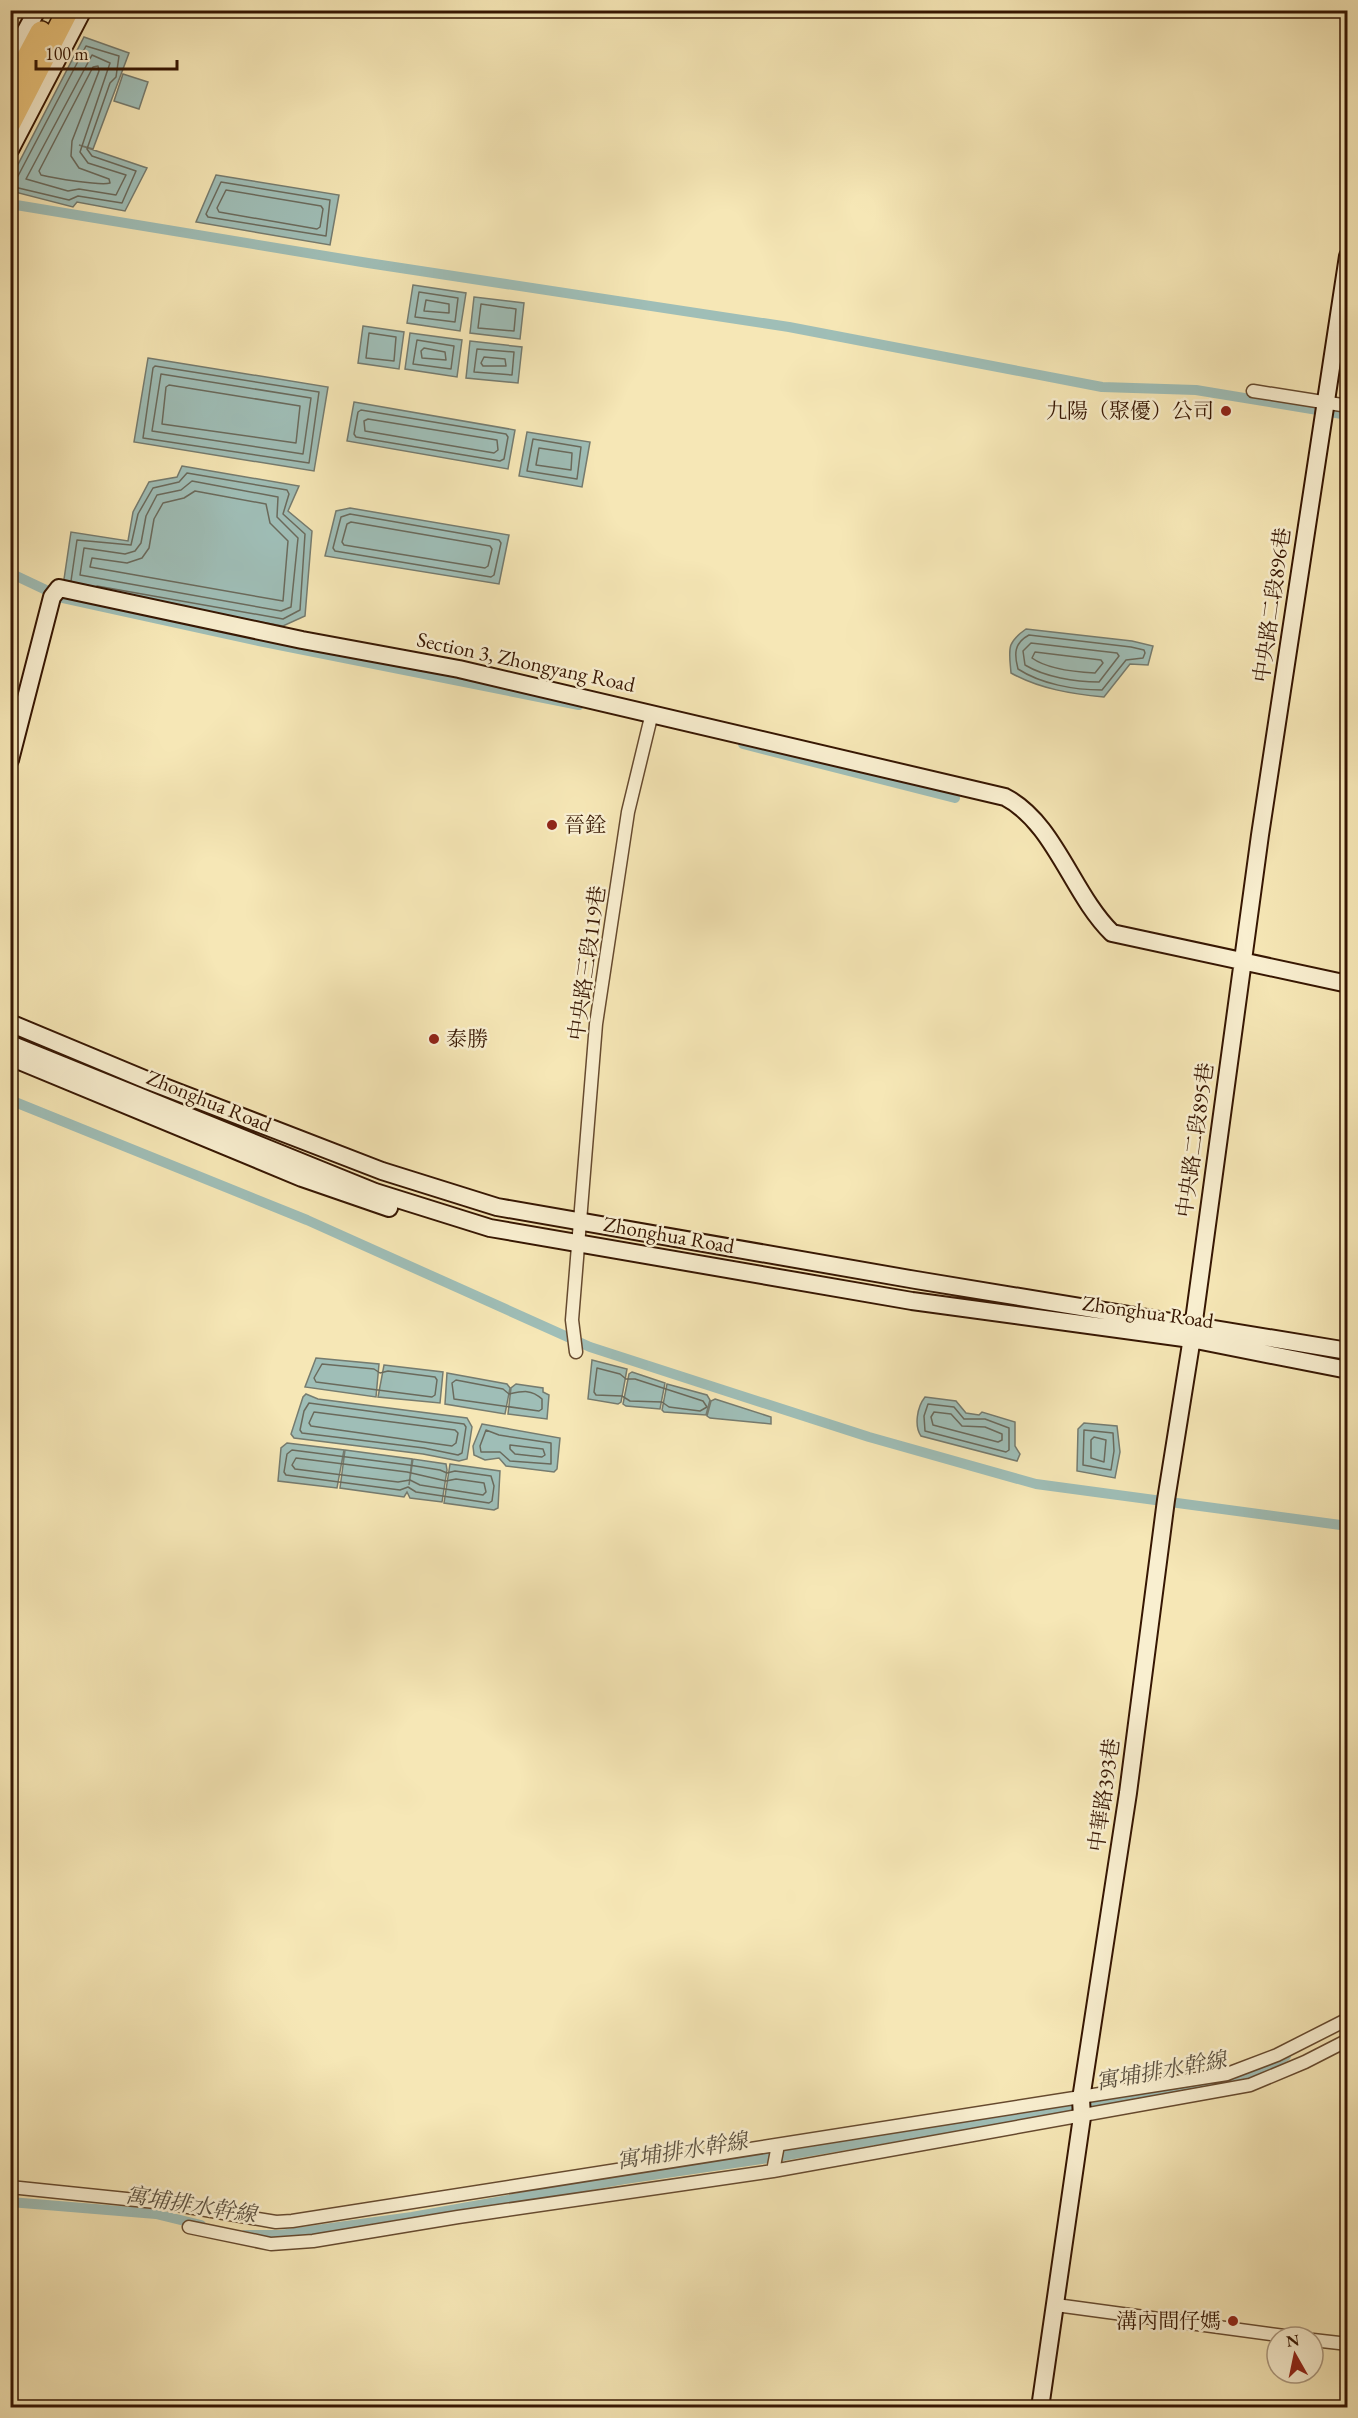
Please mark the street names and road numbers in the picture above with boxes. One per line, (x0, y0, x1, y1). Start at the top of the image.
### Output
street label: 中央路二段896巷 (1247, 526, 1296, 684)
street label: Section 3, Zhongyang Road (414, 625, 638, 698)
street label: 中央路三段119巷 (562, 884, 611, 1042)
street label: 中央路二段895巷 (1170, 1061, 1219, 1219)
street label: Zhonghua Road (143, 1063, 276, 1138)
street label: Zhonghua Road (601, 1210, 737, 1259)
street label: Zhonghua Road (1081, 1289, 1216, 1334)
street label: 中華路393巷 (1082, 1736, 1125, 1853)

